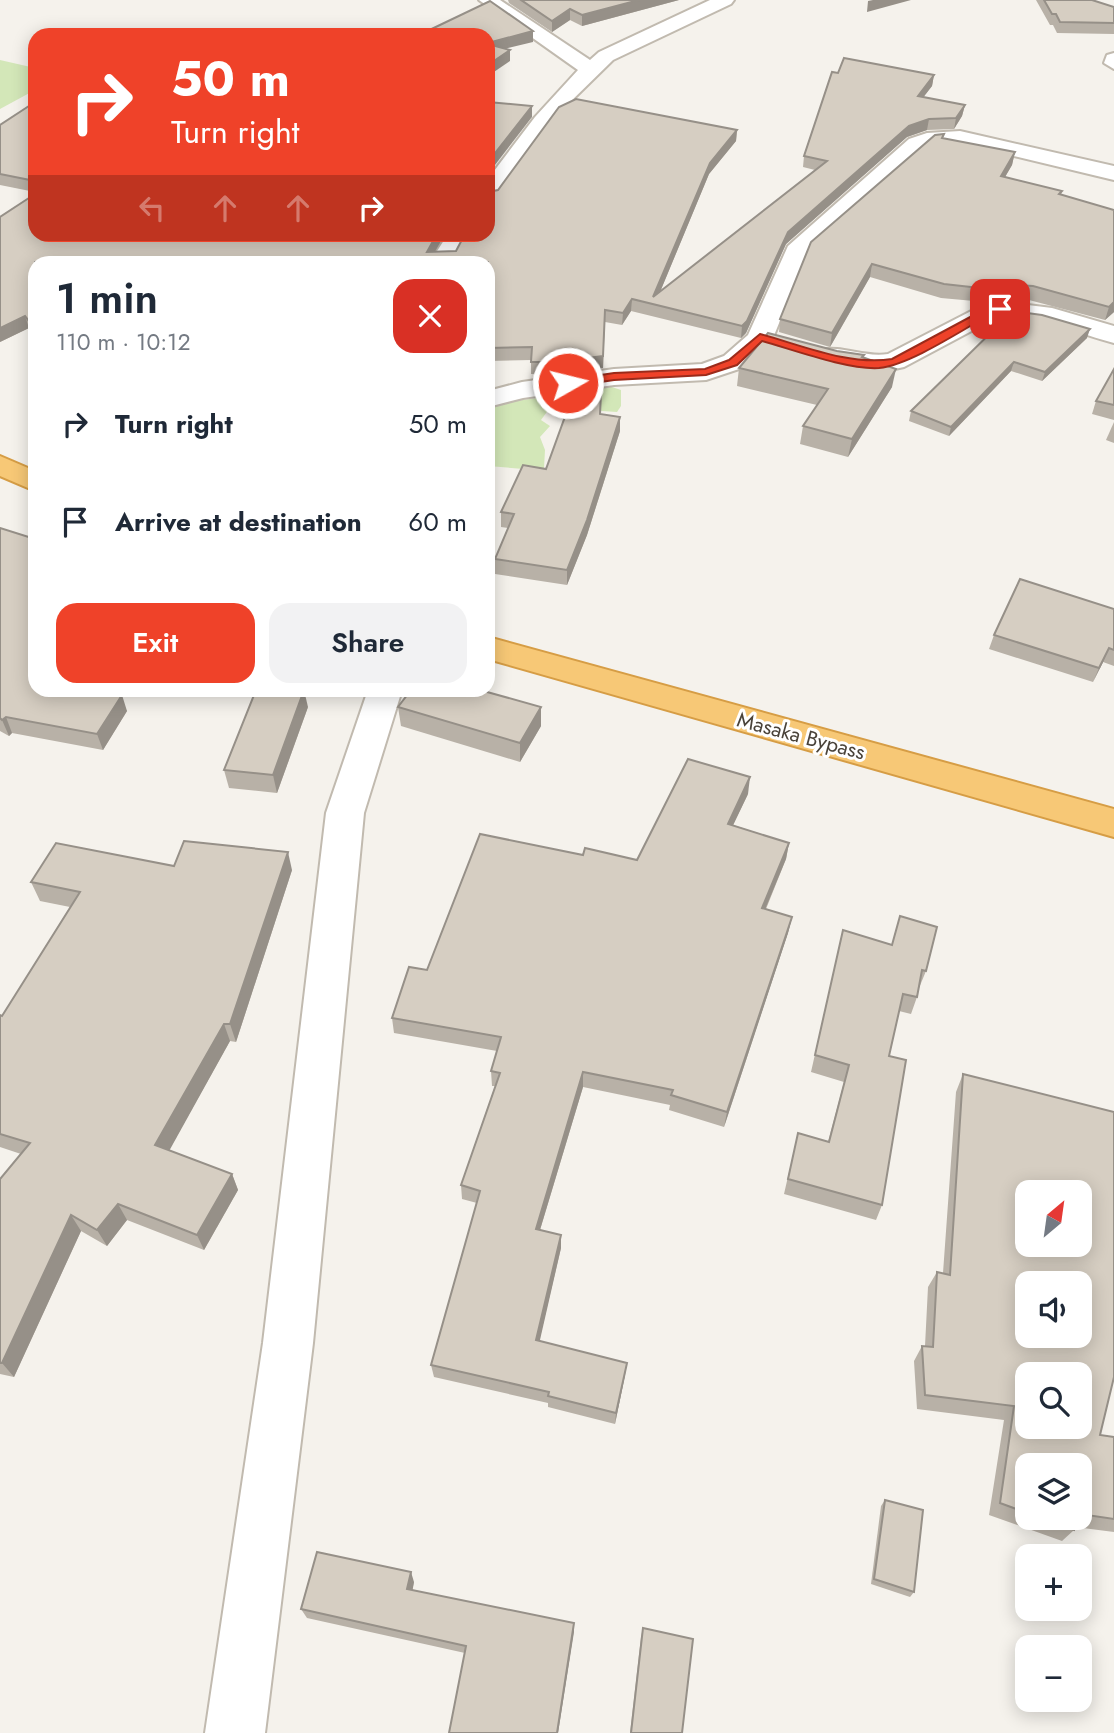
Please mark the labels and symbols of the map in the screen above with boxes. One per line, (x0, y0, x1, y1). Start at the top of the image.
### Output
pin (970, 279, 1030, 339)
position arrow (531, 346, 605, 420)
street label: Masaka Bypass (734, 705, 868, 767)
north arrow (1015, 1180, 1092, 1256)

